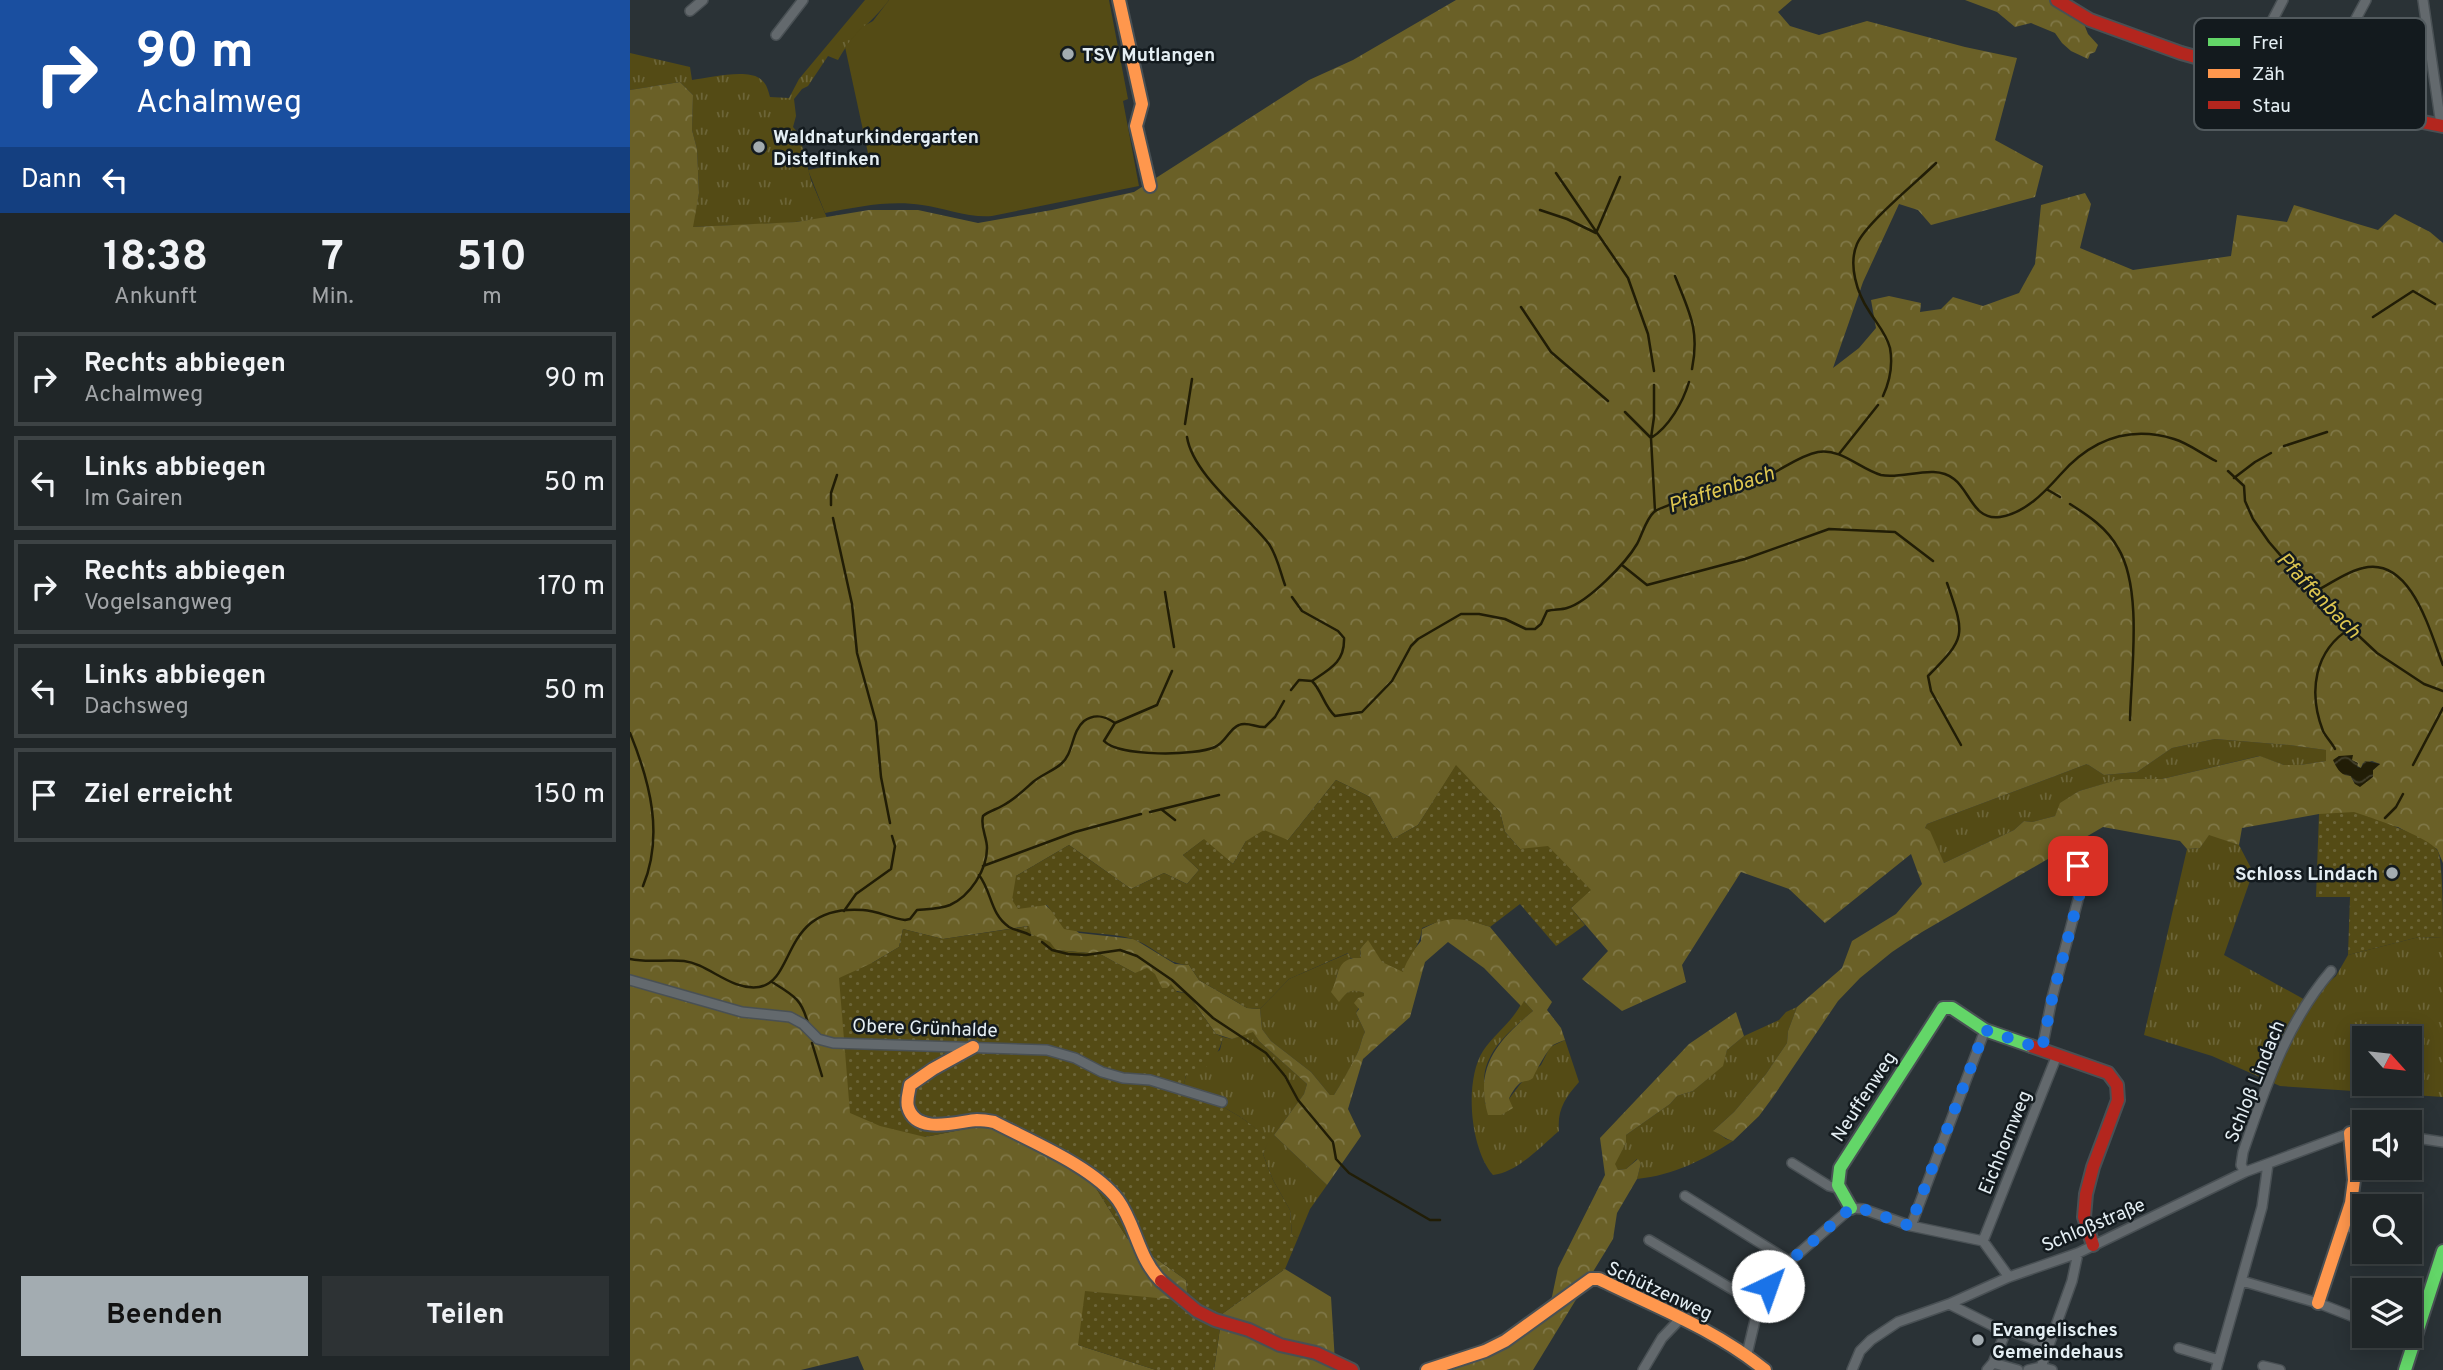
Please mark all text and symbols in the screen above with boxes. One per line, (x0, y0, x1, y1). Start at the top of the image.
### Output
legend (2194, 18, 2426, 130)
text: 90 m (136, 23, 254, 85)
icon: right (21, 28, 112, 119)
text: Frei (2252, 32, 2283, 56)
place label: TSV Mutlangen (1082, 44, 1215, 68)
marker: TSV Mutlangen (1060, 46, 1076, 62)
text: Zäh (2252, 63, 2285, 87)
text: Achalmweg (136, 84, 302, 124)
text: Stau (2252, 95, 2291, 119)
place label: Waldnaturkindergarten Distelfinken (773, 126, 979, 172)
marker: Waldnaturkindergarten Distelfinken (751, 139, 767, 155)
icon: left (96, 161, 134, 199)
text: Dann (21, 164, 82, 197)
text: 18:38 (103, 232, 208, 285)
text: 7 (321, 232, 344, 285)
text: 510 (457, 232, 527, 285)
text: Ankunft (114, 283, 197, 312)
text: Min. (311, 283, 354, 312)
text: m (482, 283, 502, 312)
text: Rechts abbiegen (84, 348, 286, 381)
icon: right (25, 360, 63, 398)
text: 90 m (545, 363, 605, 396)
text: Achalmweg (84, 381, 203, 410)
text: Links abbiegen (84, 452, 266, 485)
water label: Pfaffenbach (1665, 460, 1779, 520)
icon: left (25, 464, 63, 502)
text: 50 m (544, 467, 605, 500)
text: Im Gairen (84, 485, 183, 514)
water label: Pfaffenbach (2270, 547, 2366, 646)
text: Rechts abbiegen (84, 556, 286, 589)
icon: right (25, 568, 63, 606)
text: 170 m (538, 571, 605, 604)
text: Vogelsangweg (84, 589, 232, 618)
text: Links abbiegen (84, 660, 266, 693)
icon: left (25, 672, 63, 710)
text: 50 m (544, 675, 605, 708)
text: Dachsweg (84, 693, 189, 722)
icon: arrive (25, 776, 63, 814)
text: Ziel erreicht (84, 779, 233, 812)
text: 150 m (534, 779, 605, 812)
pin (2048, 836, 2108, 896)
icon: arrive (2059, 847, 2097, 885)
place label: Schloss Lindach (2235, 863, 2378, 887)
marker: Schloss Lindach (2384, 865, 2400, 881)
street label: Obere Grünhalde (852, 1014, 998, 1044)
street label: Schloß Lindach (2220, 1017, 2291, 1146)
north arrow (2352, 1026, 2422, 1096)
map controls (2352, 1026, 2422, 1348)
street label: Neuffenweg (1827, 1047, 1903, 1147)
street label: Eichhornweg (1974, 1087, 2038, 1198)
button: sound (2352, 1110, 2422, 1180)
street label: Schloßstraße (2038, 1193, 2149, 1258)
button: search (2352, 1194, 2422, 1264)
position arrow (1731, 1249, 1805, 1323)
street label: Schützenweg (1602, 1257, 1716, 1327)
button: Beenden (21, 1276, 308, 1356)
button: Teilen (322, 1276, 609, 1356)
button: layers (2352, 1278, 2422, 1348)
place label: Evangelisches Gemeindehaus (1992, 1319, 2124, 1365)
marker: Evangelisches Gemeindehaus (1970, 1332, 1986, 1348)

